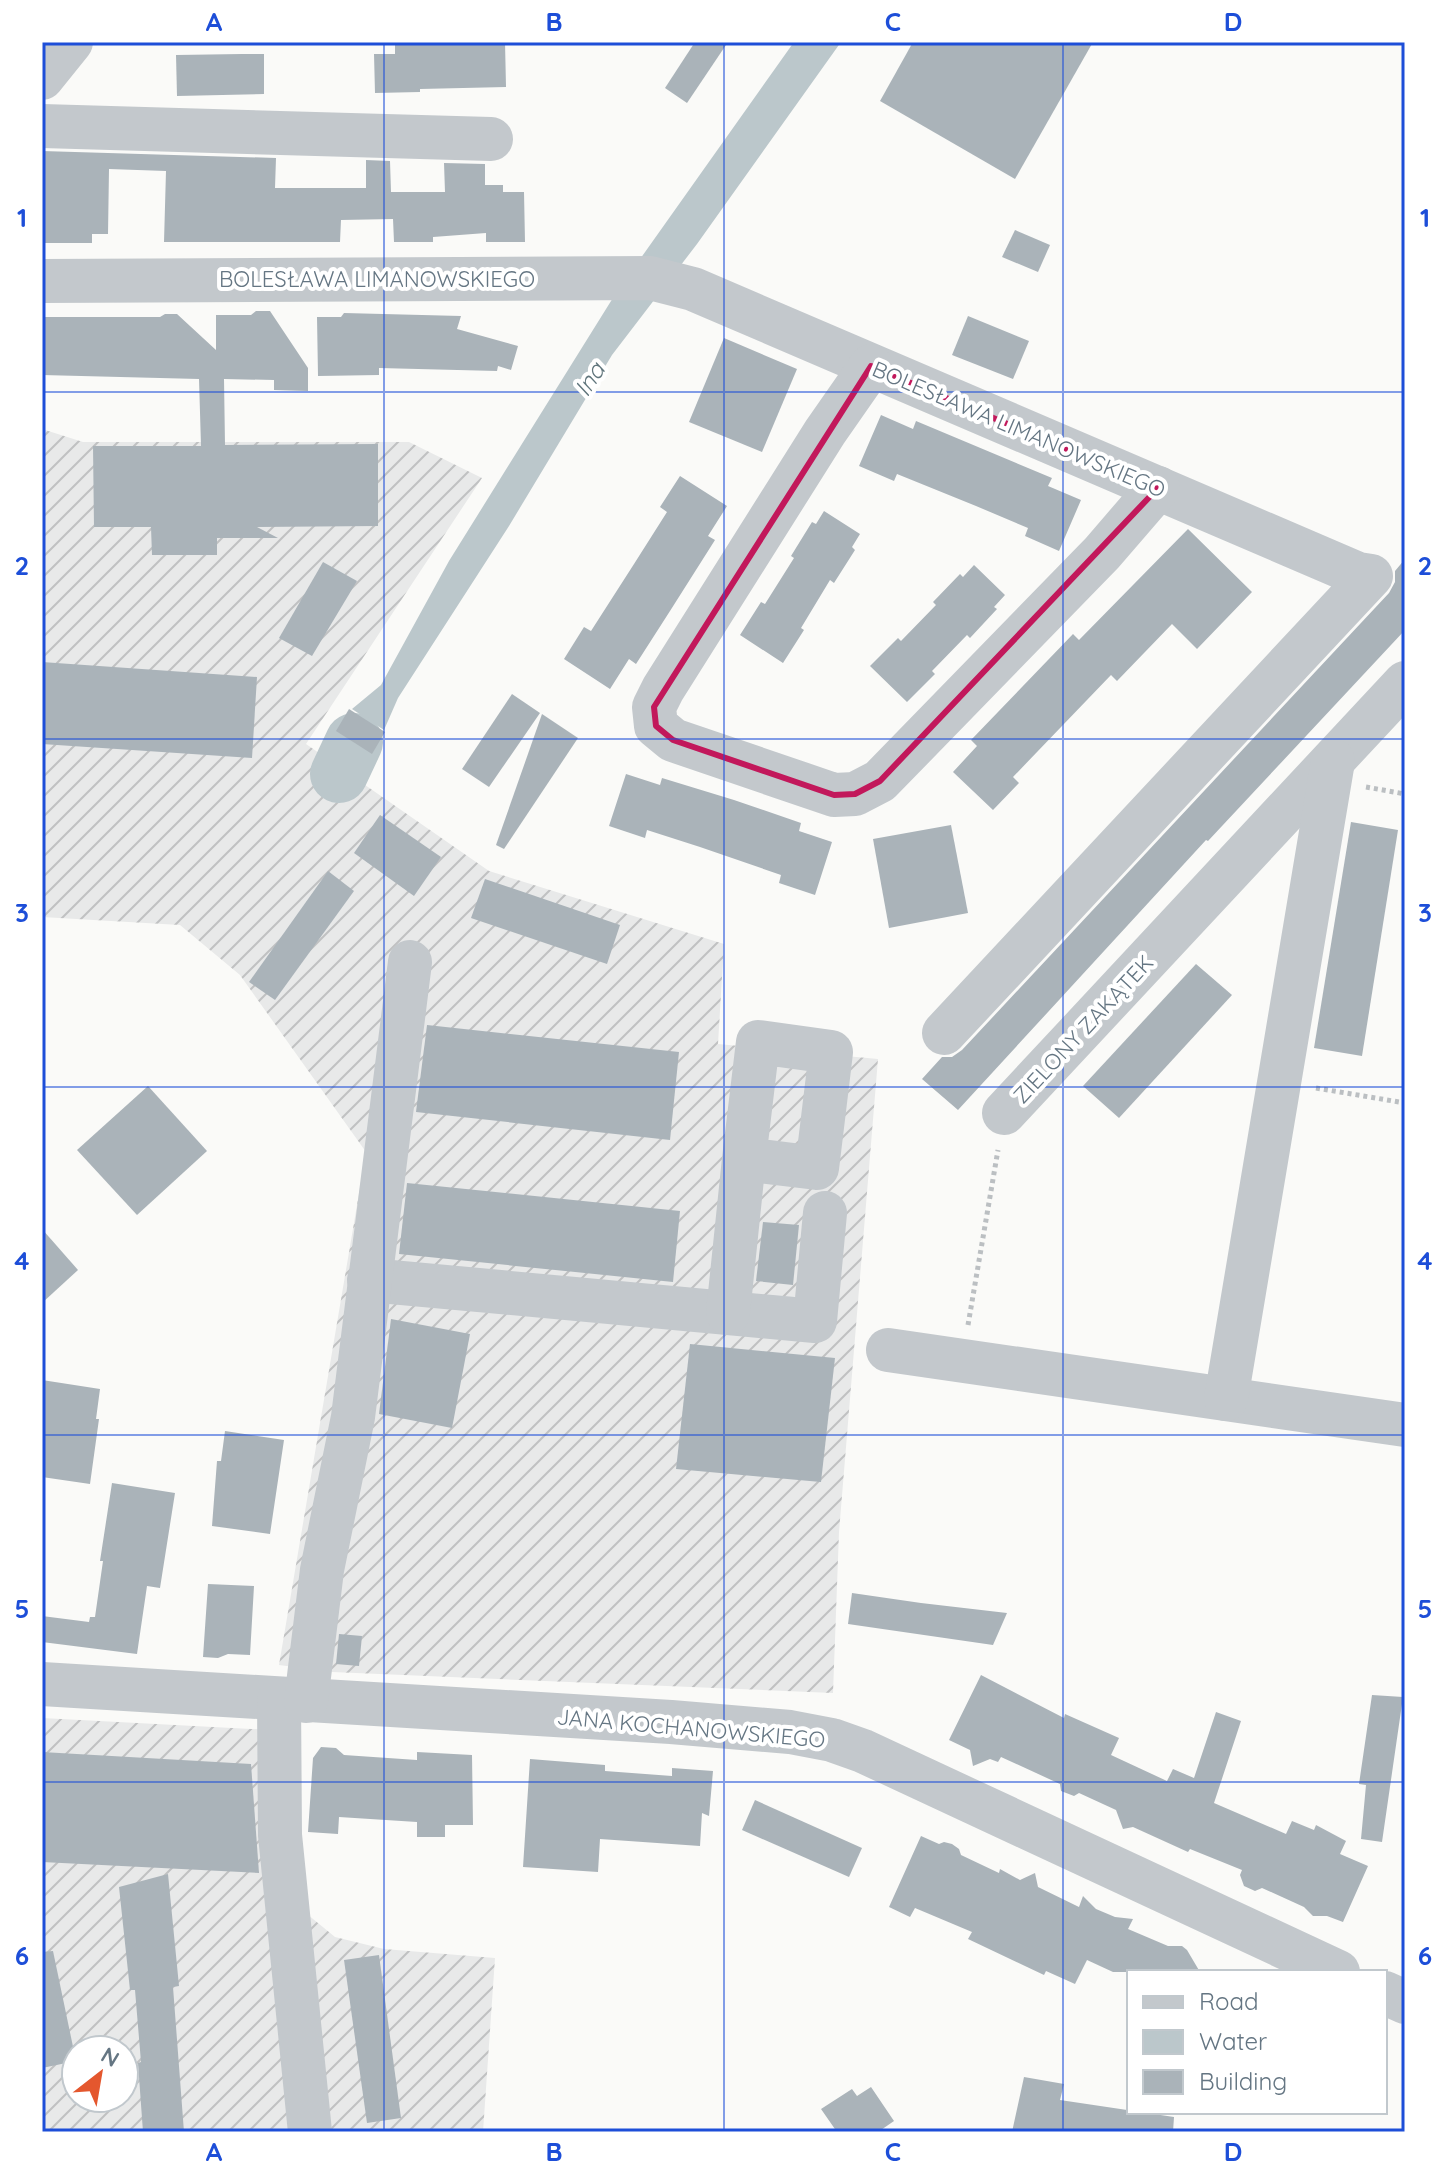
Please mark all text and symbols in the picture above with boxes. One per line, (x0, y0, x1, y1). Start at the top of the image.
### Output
text: A (206, 5, 223, 38)
text: B (545, 5, 563, 38)
text: C (885, 5, 901, 38)
text: D (1224, 5, 1242, 38)
text: 1 (17, 201, 27, 234)
text: 1 (1420, 201, 1430, 234)
street label: BOLESŁAWA LIMANOWSKIEGO (219, 265, 535, 293)
street label: BOLESŁAWA LIMANOWSKIEGO (868, 354, 1170, 504)
water label: Ina (567, 355, 612, 402)
text: 2 (15, 549, 29, 582)
text: 2 (1418, 549, 1432, 582)
text: 3 (15, 896, 29, 929)
text: 3 (1418, 896, 1432, 929)
street label: ZIELONY ZAKĄTEK (1007, 949, 1159, 1109)
text: 4 (14, 1244, 30, 1277)
text: 4 (1417, 1244, 1433, 1277)
text: 5 (15, 1592, 29, 1625)
text: 5 (1418, 1592, 1432, 1625)
street label: JANA KOCHANOWSKIEGO (556, 1702, 826, 1754)
text: 6 (15, 1939, 29, 1972)
text: 6 (1418, 1939, 1432, 1972)
legend (1127, 1970, 1387, 2114)
text: Road (1199, 1986, 1259, 2016)
text: Water (1199, 2026, 1267, 2056)
north arrow (60, 2034, 140, 2114)
text: N (96, 2041, 124, 2073)
text: Building (1199, 2066, 1287, 2096)
text: A (206, 2135, 223, 2168)
text: B (545, 2135, 563, 2168)
text: C (885, 2135, 901, 2168)
text: D (1224, 2135, 1242, 2168)

